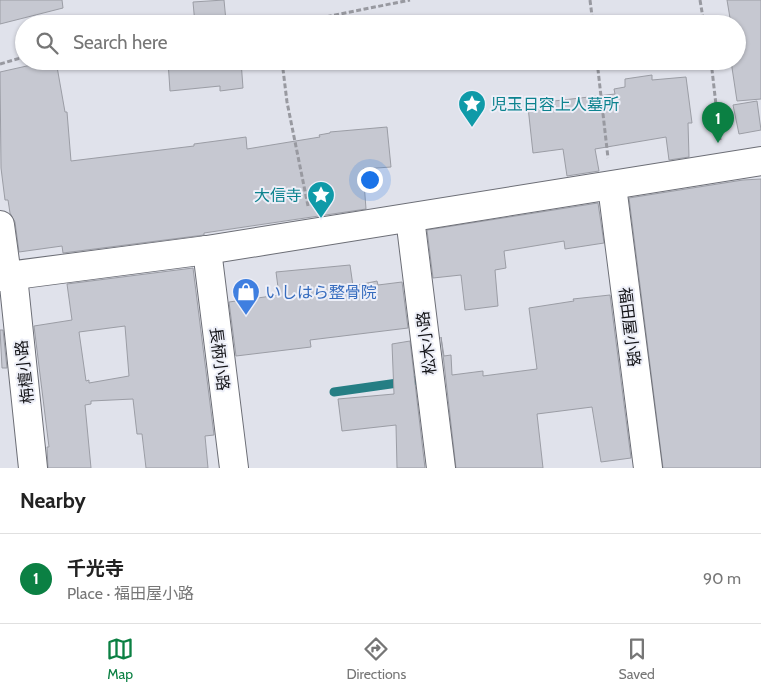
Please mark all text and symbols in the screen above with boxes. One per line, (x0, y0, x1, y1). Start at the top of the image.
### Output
search box (15, 15, 746, 70)
icon: search (33, 29, 61, 57)
text: Search here (73, 31, 167, 54)
place icon: 児玉日容上人墓所 (457, 89, 487, 128)
place label: 児玉日容上人墓所 (491, 95, 619, 114)
pin: 1 (702, 102, 734, 143)
your location (357, 167, 383, 193)
place icon: 大信寺 (306, 180, 336, 219)
place label: 大信寺 (254, 186, 302, 205)
shop icon: いしはら整骨院 (231, 277, 261, 316)
place label: いしはら整骨院 (265, 283, 377, 302)
street label: 福田屋小路 (615, 286, 644, 368)
street label: 松木小路 (413, 310, 440, 376)
street label: 長柄小路 (206, 326, 233, 392)
street label: 栴檀小路 (12, 339, 37, 405)
text: Nearby (20, 488, 86, 513)
text: 千光寺 (67, 557, 124, 580)
text: 1 (33, 569, 39, 588)
text: 90 m (703, 569, 741, 588)
text: Place · 福田屋小路 (67, 584, 194, 603)
tab: Map (106, 635, 134, 683)
tab: Directions (346, 635, 406, 683)
tab: Saved (618, 635, 655, 683)

